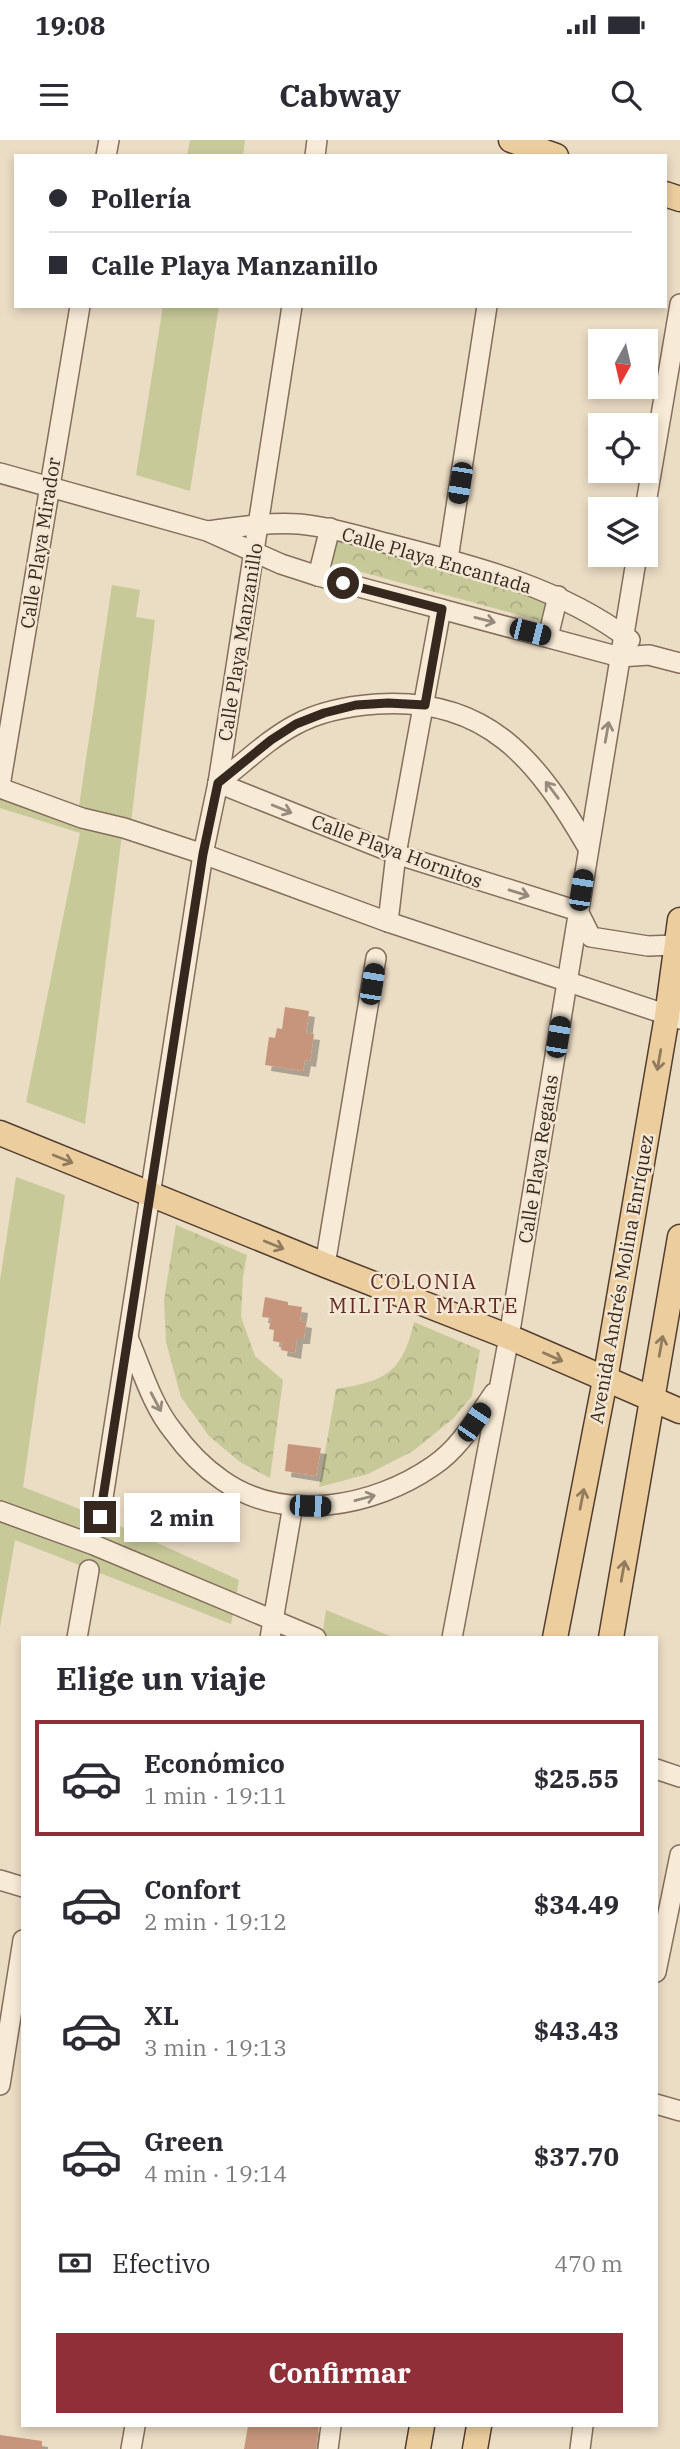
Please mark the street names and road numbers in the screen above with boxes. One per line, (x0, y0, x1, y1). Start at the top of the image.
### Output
street label: Calle Playa Mirador (15, 455, 65, 630)
street label: Calle Playa Encantada (339, 521, 535, 599)
street label: Calle Playa Manzanillo (212, 541, 268, 743)
street label: Calle Playa Hornitos (308, 809, 486, 893)
street label: Calle Playa Regatas (513, 1073, 563, 1245)
street label: Avenida Andrés Molina Enríquez (584, 1132, 658, 1426)

